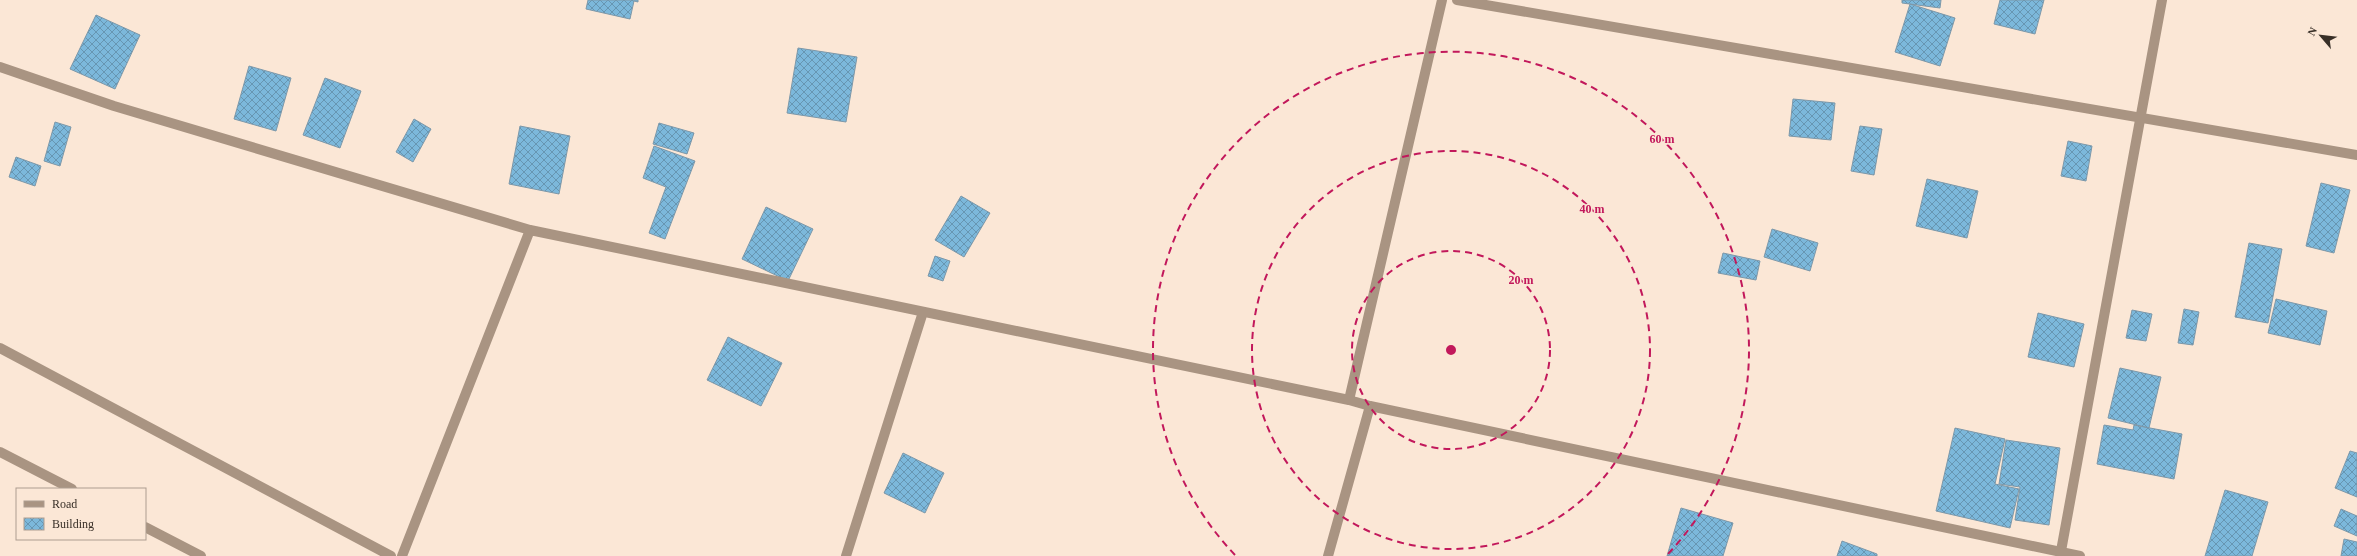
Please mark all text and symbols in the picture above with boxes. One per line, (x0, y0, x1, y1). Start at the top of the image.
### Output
north arrow (2301, 16, 2341, 56)
text: N (2305, 25, 2319, 38)
text: 60 m (1650, 132, 1675, 146)
text: 40 m (1580, 202, 1605, 216)
text: 20 m (1509, 273, 1534, 287)
centre of rings (1444, 343, 1458, 357)
legend (16, 488, 146, 540)
text: Road (52, 497, 77, 511)
text: Building (52, 517, 94, 531)

